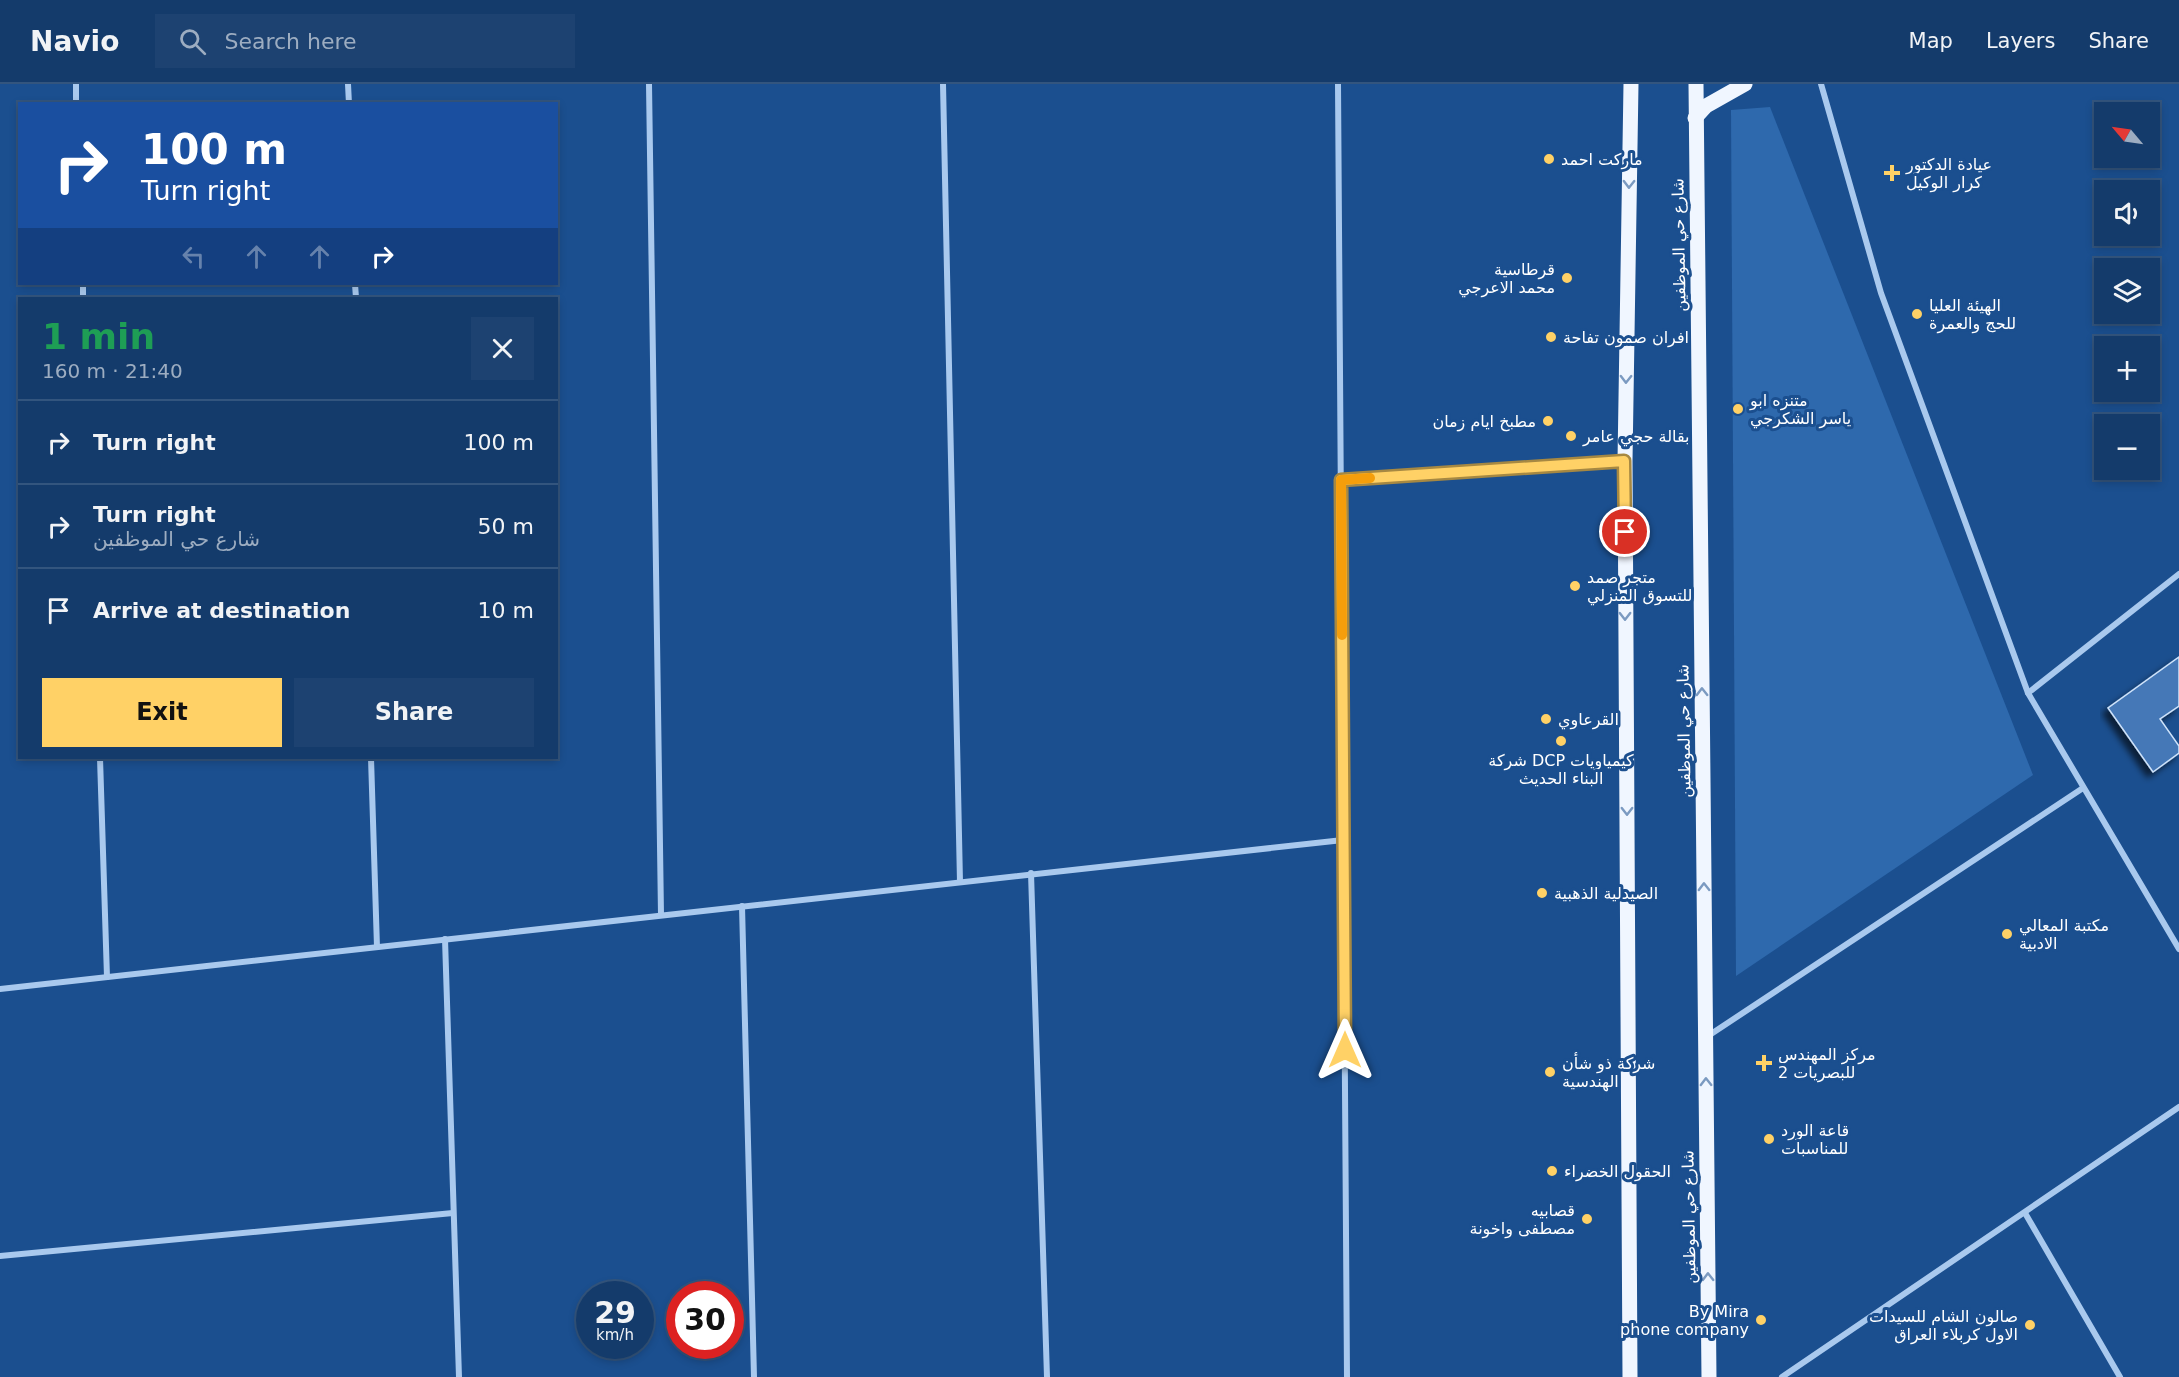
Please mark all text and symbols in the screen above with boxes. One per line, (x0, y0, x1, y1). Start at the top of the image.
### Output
search box (155, 14, 575, 68)
text: Navio (30, 25, 119, 58)
icon: search (176, 25, 209, 58)
text: Search here (224, 29, 357, 54)
text: Map (1909, 29, 1953, 53)
text: Layers (1986, 29, 2055, 53)
text: Share (2088, 29, 2149, 53)
north arrow (2094, 102, 2160, 168)
map controls (2094, 102, 2160, 480)
text: 100 m (141, 125, 287, 174)
icon: right (42, 126, 120, 204)
place label: ماركت احمد (1561, 150, 1643, 170)
marker: ماركت احمد (1542, 152, 1556, 166)
place label: عيادة الدكتور كرار الوكيل (1905, 155, 1992, 193)
marker: عيادة الدكتور كرار الوكيل (1883, 164, 1901, 182)
text: Turn right (141, 175, 270, 206)
street label: شارع حي الموظفين (1668, 178, 1691, 312)
one-way arrow (1623, 180, 1635, 189)
button: sound (2094, 180, 2160, 246)
icon: left (177, 240, 210, 273)
icon: ahead (240, 240, 273, 273)
icon: ahead (303, 240, 336, 273)
icon: right (366, 240, 399, 273)
button: layers (2094, 258, 2160, 324)
place label: قرطاسية محمد الاعرجي (1458, 260, 1555, 298)
marker: قرطاسية محمد الاعرجي (1560, 271, 1574, 285)
place label: الهيئة العليا للحج والعمرة (1929, 296, 2016, 334)
marker: الهيئة العليا للحج والعمرة (1910, 307, 1924, 321)
text: 1 min (42, 316, 155, 357)
button: close (471, 317, 534, 380)
place label: افران صمون تفاحة (1563, 328, 1689, 348)
marker: افران صمون تفاحة (1544, 330, 1558, 344)
button: + (2094, 336, 2160, 402)
text: 160 m · 21:40 (42, 359, 183, 383)
one-way arrow (1620, 375, 1632, 384)
place label: متنزه ابو ياسر الشكرجي (1749, 391, 1851, 429)
marker: متنزه ابو ياسر الشكرجي (1731, 402, 1745, 416)
place label: مطبخ ايام زمان (1432, 412, 1536, 432)
marker: مطبخ ايام زمان (1541, 414, 1555, 428)
button: − (2094, 414, 2160, 480)
icon: right (42, 426, 75, 459)
place label: بقالة حجي عامر (1582, 427, 1689, 447)
marker: بقالة حجي عامر (1564, 429, 1578, 443)
text: Turn right (93, 430, 216, 455)
text: 100 m (464, 430, 534, 455)
text: Turn right (93, 502, 216, 527)
pin (1599, 506, 1650, 557)
icon: right (42, 510, 75, 543)
text: 50 m (478, 514, 534, 539)
icon: arrive (1608, 515, 1641, 548)
text: شارع حي الموظفين (93, 527, 260, 551)
place label: متجر صمد للتسوق المنزلي (1587, 568, 1692, 606)
marker: متجر صمد للتسوق المنزلي (1568, 579, 1582, 593)
icon: arrive (42, 594, 75, 627)
text: Arrive at destination (93, 598, 350, 623)
text: 10 m (478, 598, 534, 623)
one-way arrow (1619, 612, 1632, 621)
street label: شارع حي الموظفين (1673, 664, 1696, 798)
button: Exit (42, 678, 282, 747)
button: Share (294, 678, 534, 747)
one-way arrow (1695, 687, 1708, 696)
place label: القرعاوي (1558, 710, 1619, 730)
marker: القرعاوي (1539, 712, 1553, 726)
marker: شركة DCP كيمياويات البناء الحديث (1554, 734, 1568, 748)
place label: شركة DCP كيمياويات البناء الحديث (1488, 751, 1634, 788)
one-way arrow (1621, 807, 1633, 816)
one-way arrow (1698, 882, 1710, 891)
place label: الصيدلية الذهبية (1554, 884, 1658, 903)
marker: الصيدلية الذهبية (1535, 886, 1549, 900)
place label: مكتبة المعالي الادبية (2019, 916, 2109, 953)
marker: مكتبة المعالي الادبية (2000, 927, 2014, 941)
position arrow (1313, 1018, 1377, 1082)
place label: مركز المهندس للبصريات 2 (1778, 1045, 1876, 1083)
place label: شركة ذو شأن الهندسية (1562, 1052, 1655, 1092)
marker: مركز المهندس للبصريات 2 (1755, 1054, 1773, 1072)
marker: شركة ذو شأن الهندسية (1543, 1065, 1557, 1079)
one-way arrow (1700, 1077, 1712, 1086)
place label: قاعة الورد للمناسبات (1781, 1121, 1849, 1158)
marker: قاعة الورد للمناسبات (1762, 1132, 1776, 1146)
street label: شارع حي الموظفين (1678, 1150, 1701, 1284)
place label: الحقول الخضراء (1564, 1162, 1671, 1182)
marker: الحقول الخضراء (1545, 1164, 1559, 1178)
place label: قصابيه مصطفى واخونة (1470, 1201, 1575, 1239)
marker: قصابيه مصطفى واخونة (1580, 1212, 1594, 1226)
one-way arrow (1702, 1272, 1714, 1281)
speed limit sign: 30 (666, 1281, 744, 1359)
text: 29 (594, 1295, 636, 1330)
place label: By Mira phone company (1620, 1302, 1749, 1339)
place label: صالون الشام للسيدات الاول كربلاء العراق (1869, 1307, 2018, 1345)
marker: By Mira phone company (1754, 1313, 1768, 1327)
marker: صالون الشام للسيدات الاول كربلاء العراق (2023, 1318, 2037, 1332)
text: km/h (596, 1326, 634, 1344)

